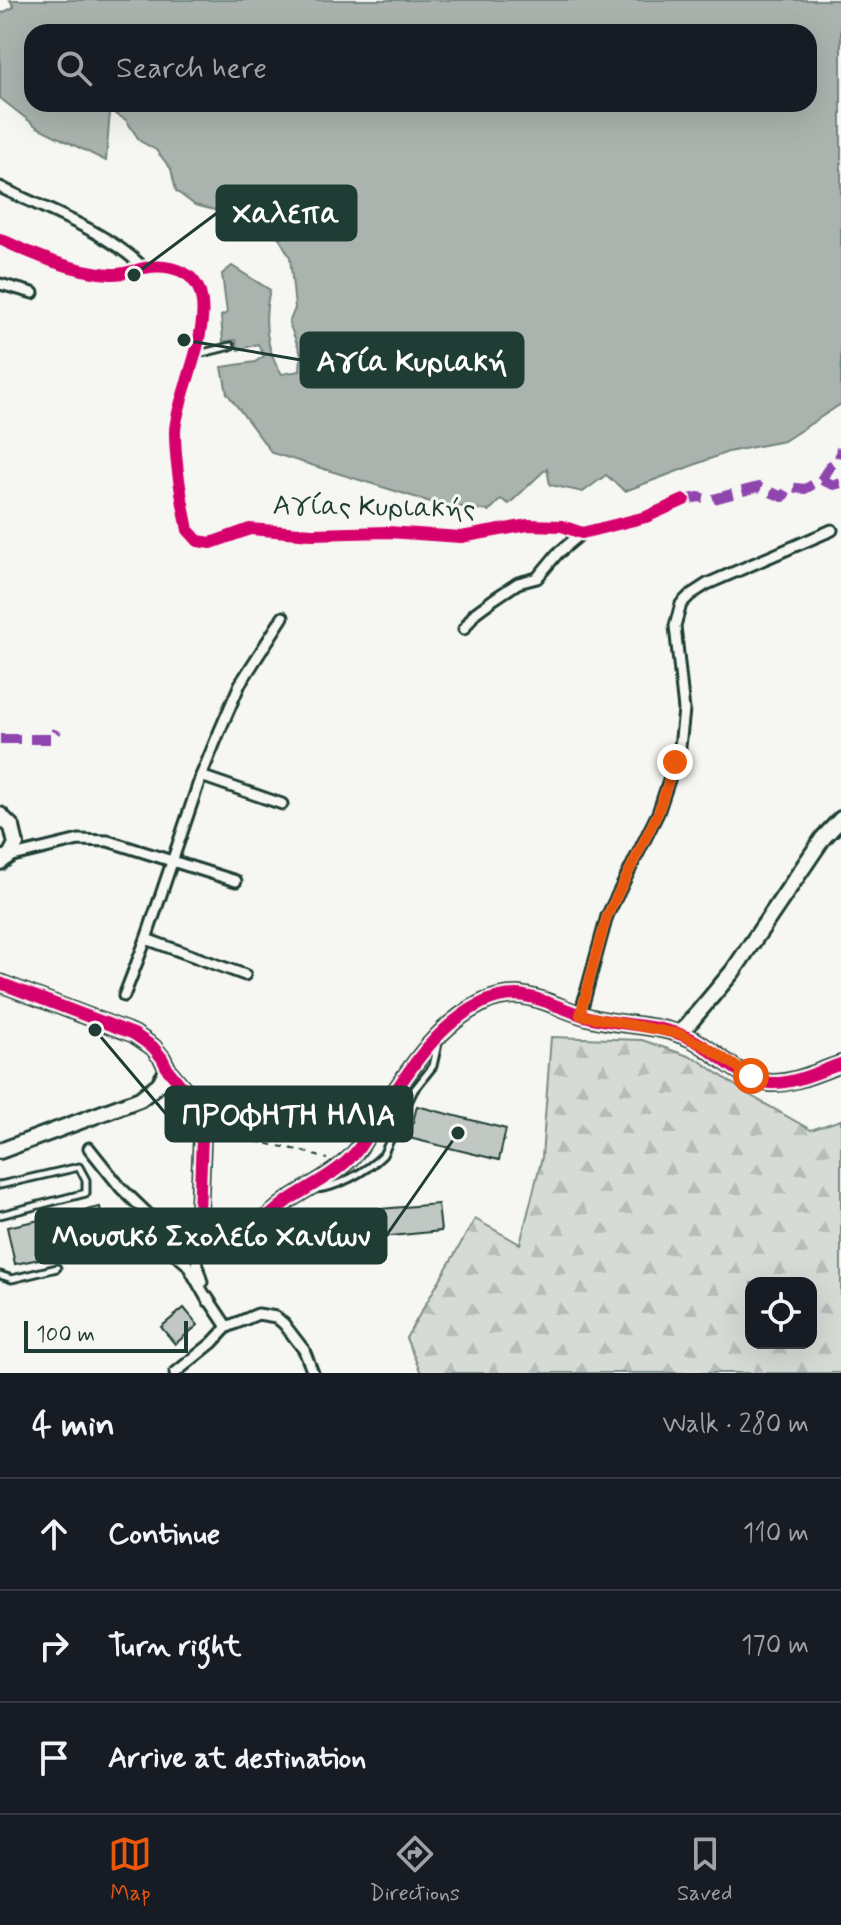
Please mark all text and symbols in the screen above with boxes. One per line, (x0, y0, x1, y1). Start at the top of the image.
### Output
search box (24, 24, 817, 112)
icon: search (52, 46, 96, 90)
text: Search here (116, 49, 267, 88)
callout: Χαλεπα (217, 186, 356, 240)
text: Χαλεπα (232, 195, 340, 234)
callout: Αγία Κυριακή (301, 333, 523, 387)
text: Αγία Κυριακή (317, 343, 507, 382)
street label: Αγίας Κυριακής (272, 488, 476, 528)
route end (657, 744, 693, 780)
route start (733, 1058, 769, 1094)
callout: ΠΡΟΦΗΤΗ ΗΛΙΑ (166, 1087, 412, 1141)
text: ΠΡΟΦΗΤΗ ΗΛΙΑ (182, 1097, 396, 1136)
callout: Μουσικό Σχολείο Χανίων (36, 1209, 386, 1263)
text: Μουσικό Σχολείο Χανίων (52, 1218, 370, 1257)
map controls (745, 1277, 817, 1349)
button: locate (745, 1277, 817, 1349)
scale bar (24, 1317, 188, 1353)
text: 100 m (36, 1321, 95, 1349)
text: 4 min (32, 1403, 115, 1448)
text: Walk · 280 m (662, 1408, 809, 1442)
icon: ahead (32, 1512, 76, 1556)
text: Continue (108, 1515, 220, 1554)
text: 110 m (743, 1517, 809, 1551)
icon: right (32, 1624, 76, 1668)
text: Turn right (108, 1627, 241, 1666)
text: 170 m (741, 1629, 809, 1663)
icon: arrive (32, 1736, 76, 1780)
text: Arrive at destination (108, 1739, 366, 1778)
tab: Map (108, 1832, 152, 1908)
tab: Directions (369, 1832, 460, 1908)
tab: Saved (677, 1832, 732, 1908)

